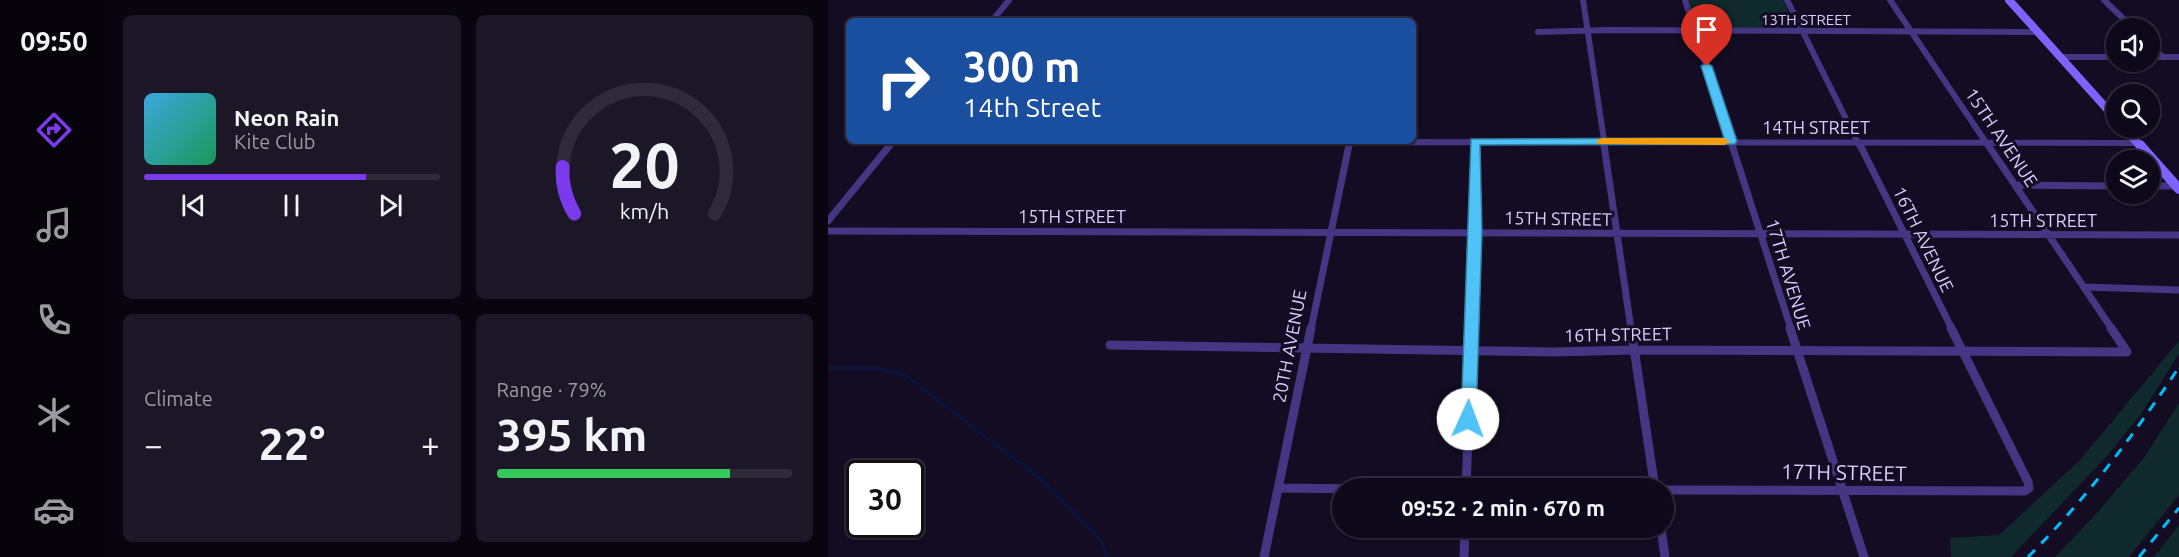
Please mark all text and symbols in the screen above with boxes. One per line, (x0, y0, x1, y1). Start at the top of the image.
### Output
pin (1681, 4, 1732, 66)
street label: 13TH STREET (1761, 11, 1852, 28)
icon: arrive (1690, 13, 1723, 46)
map controls (2106, 18, 2160, 204)
button: sound (2106, 18, 2160, 72)
text: 09:50 (20, 26, 88, 56)
icon: right (864, 42, 942, 120)
text: 300 m (963, 43, 1080, 90)
street label: 15TH AVENUE (1962, 84, 2042, 190)
button: search (2106, 84, 2160, 138)
text: 14th Street (963, 92, 1101, 122)
text: Neon Rain (234, 105, 339, 130)
icon: directions (33, 109, 75, 151)
street label: 14TH STREET (1762, 117, 1870, 137)
text: Kite Club (234, 130, 316, 153)
text: 20 (609, 130, 679, 200)
button: layers (2106, 150, 2160, 204)
street label: 16TH AVENUE (1890, 183, 1958, 295)
icon: previous (177, 189, 210, 222)
icon: pause (275, 189, 308, 222)
icon: next (374, 189, 407, 222)
text: km/h (619, 200, 669, 224)
icon: music (33, 204, 75, 246)
street label: 15TH STREET (1018, 206, 1126, 226)
street label: 15TH STREET (1504, 207, 1612, 229)
street label: 15TH STREET (1989, 210, 2097, 230)
street label: 17TH AVENUE (1763, 216, 1815, 332)
street label: 20TH AVENUE (1268, 288, 1310, 404)
icon: phone (33, 299, 75, 341)
street label: 16TH STREET (1564, 323, 1672, 345)
text: Range · 79% (497, 378, 607, 401)
text: Climate (144, 387, 213, 410)
position arrow (1436, 387, 1500, 451)
icon: climate (33, 394, 75, 436)
text: 395 km (497, 409, 647, 460)
text: 22° (258, 418, 325, 469)
text: − (144, 426, 163, 463)
text: + (421, 426, 440, 463)
street label: 17TH STREET (1781, 459, 1907, 485)
speed limit sign: 30 (846, 460, 924, 538)
icon: car (33, 489, 75, 531)
text: 09:52 · 2 min · 670 m (1401, 495, 1605, 520)

